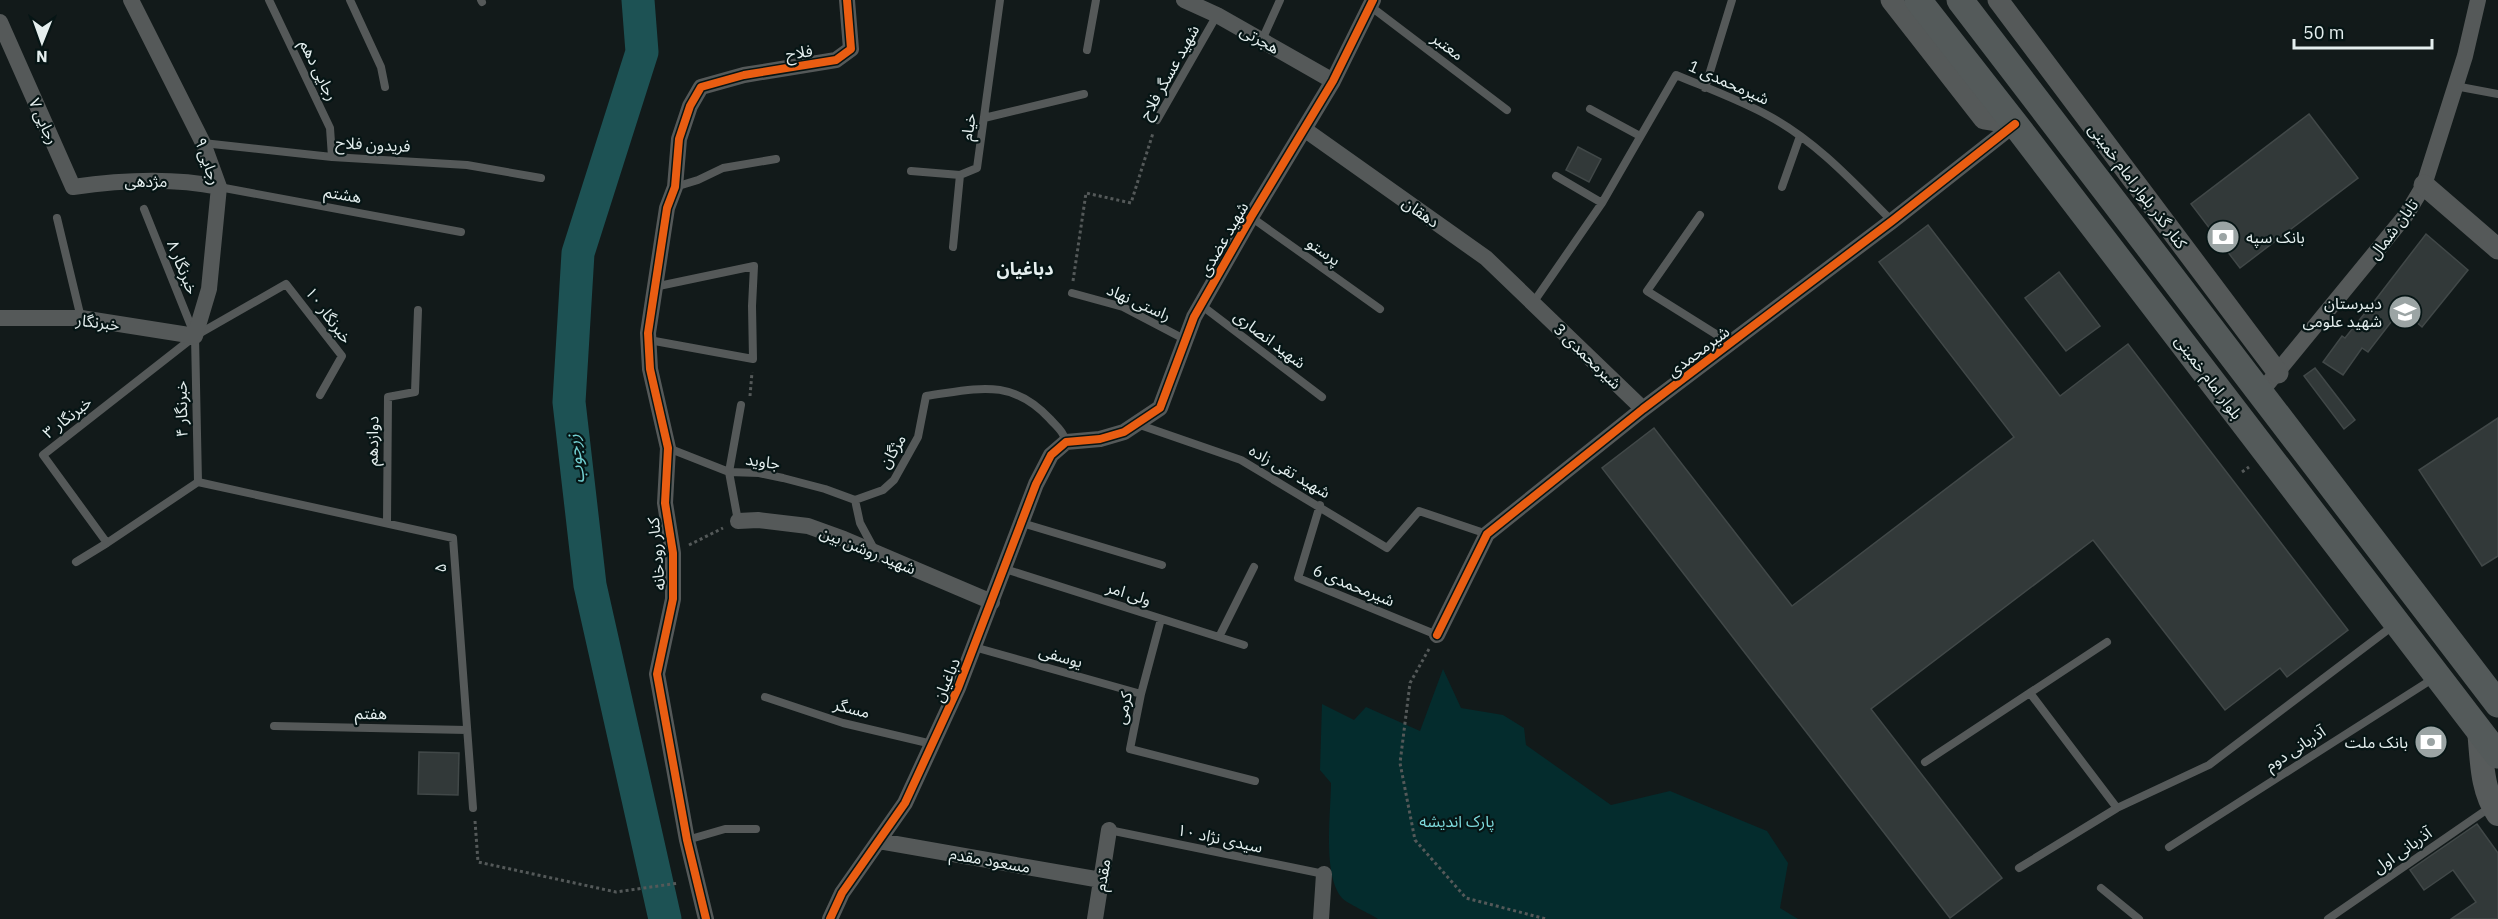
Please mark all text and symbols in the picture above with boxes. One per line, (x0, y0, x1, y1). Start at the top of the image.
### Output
north arrow (12, 12, 72, 72)
scale bar (2294, 12, 2432, 50)
street label: هجرتی (1237, 20, 1283, 58)
street label: شهید عسگر فلاح (1135, 21, 1206, 125)
text: 50 m (2303, 21, 2345, 44)
street label: معتبر (1427, 27, 1468, 64)
street label: رجایی دهم (293, 36, 342, 105)
street label: فلاح (784, 40, 814, 67)
text: N (36, 47, 48, 67)
street label: شیرمحمدی 1 (1686, 55, 1772, 109)
street label: رجایی ۷ (25, 95, 63, 147)
street label: خیام (956, 112, 983, 143)
street label: کنار گذر بلوار امام خمینی (2082, 119, 2192, 255)
street label: فریدون فلاح (335, 132, 411, 159)
street label: رجایی ۹ (191, 135, 225, 187)
street label: مژدهی (125, 171, 167, 191)
street label: هشتم (322, 181, 363, 210)
street label: دهقان (1399, 192, 1443, 232)
street label: تابان شمال (2364, 195, 2423, 264)
street label: شهید عضدی (1194, 198, 1252, 280)
bank icon: بانک سپه (2205, 219, 2241, 255)
place label: بانک سپه (2246, 227, 2305, 248)
street label: پرستو (1303, 232, 1345, 271)
street label: خبرنگار ۸ (163, 237, 203, 297)
district label: دباغیان (996, 257, 1054, 280)
street label: راستی نهاد (1104, 279, 1174, 325)
street label: خبرنگار ۱۰ (301, 283, 357, 347)
place label: دبیرستان شهید علومی (2303, 293, 2382, 331)
school or university icon: دبیرستان شهید علومی (2387, 294, 2423, 330)
street label: شهید انصاری (1230, 305, 1310, 373)
street label: خبرنگار (74, 309, 121, 335)
street label: شیرمحمدی 3 (1550, 319, 1626, 393)
street label: شیرمحمدی (1663, 321, 1733, 381)
street label: بلوار امام خمینی (2168, 331, 2247, 425)
street label: خبرنگار ۴ (171, 380, 191, 438)
street label: خبرنگار ۳ (39, 392, 95, 442)
street label: دوازدهم (362, 416, 385, 466)
street label: مژگان (874, 430, 910, 472)
water label: زرجوب (560, 432, 589, 485)
street label: شهید تقی زاده (1246, 440, 1334, 502)
street label: جاوید (745, 449, 781, 473)
street label: کنار رودخانه (643, 516, 669, 591)
street label: شهید روشن بین (817, 522, 919, 578)
street label: شیرمحمدی 6 (1310, 560, 1398, 610)
street label: ۵ (430, 563, 450, 573)
street label: ولی امر (1103, 576, 1154, 610)
street label: یوسفی (1037, 640, 1085, 672)
street label: دباغیان (928, 655, 964, 705)
street label: کرمی (1110, 690, 1136, 726)
street label: مسگر (831, 693, 872, 722)
street label: هفتم (355, 703, 387, 726)
street label: آذربانی دوم (2261, 720, 2332, 777)
bank icon: بانک ملت (2413, 724, 2449, 760)
place label: بانک ملت (2345, 732, 2408, 752)
park label: پارک اندیشه (1419, 811, 1495, 832)
street label: سیدی نژاد ۱۰ (1176, 819, 1264, 857)
street label: آذربانی اول (2369, 822, 2437, 878)
street label: مسعود مقدم (947, 843, 1032, 880)
street label: مقدم (1090, 857, 1117, 893)

